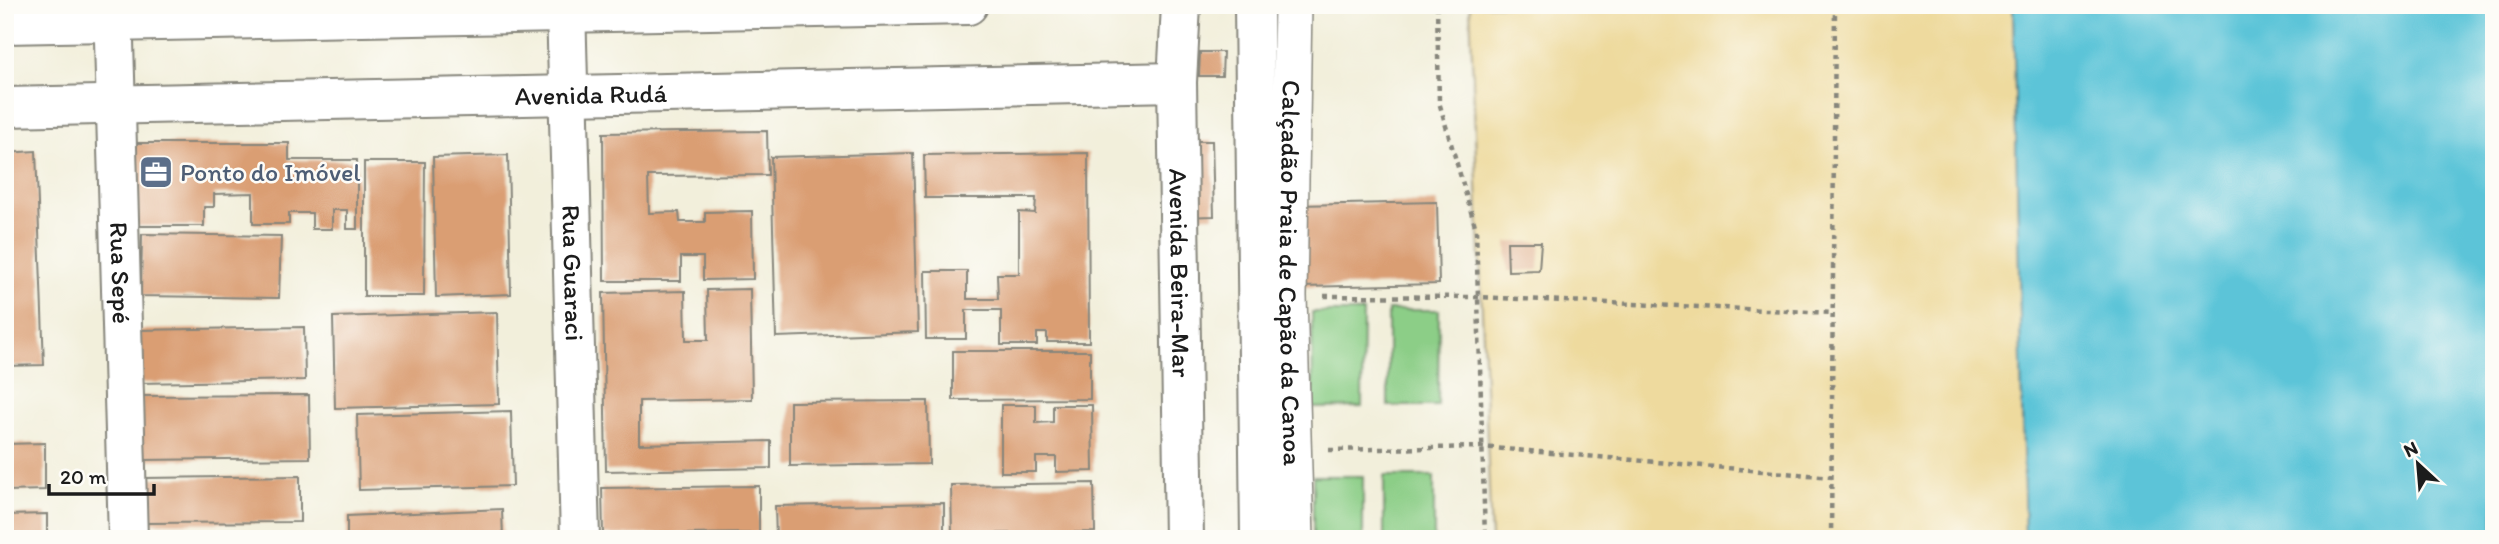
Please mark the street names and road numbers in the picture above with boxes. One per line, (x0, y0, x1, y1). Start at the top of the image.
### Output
street label: Avenida Rudá (514, 77, 668, 112)
street label: Calçadão Praia de Capão da Canoa (1272, 80, 1309, 467)
street label: Avenida Beira-Mar (1162, 168, 1198, 378)
street label: Rua Guaraci (555, 204, 591, 341)
street label: Rua Sepé (103, 221, 138, 324)

